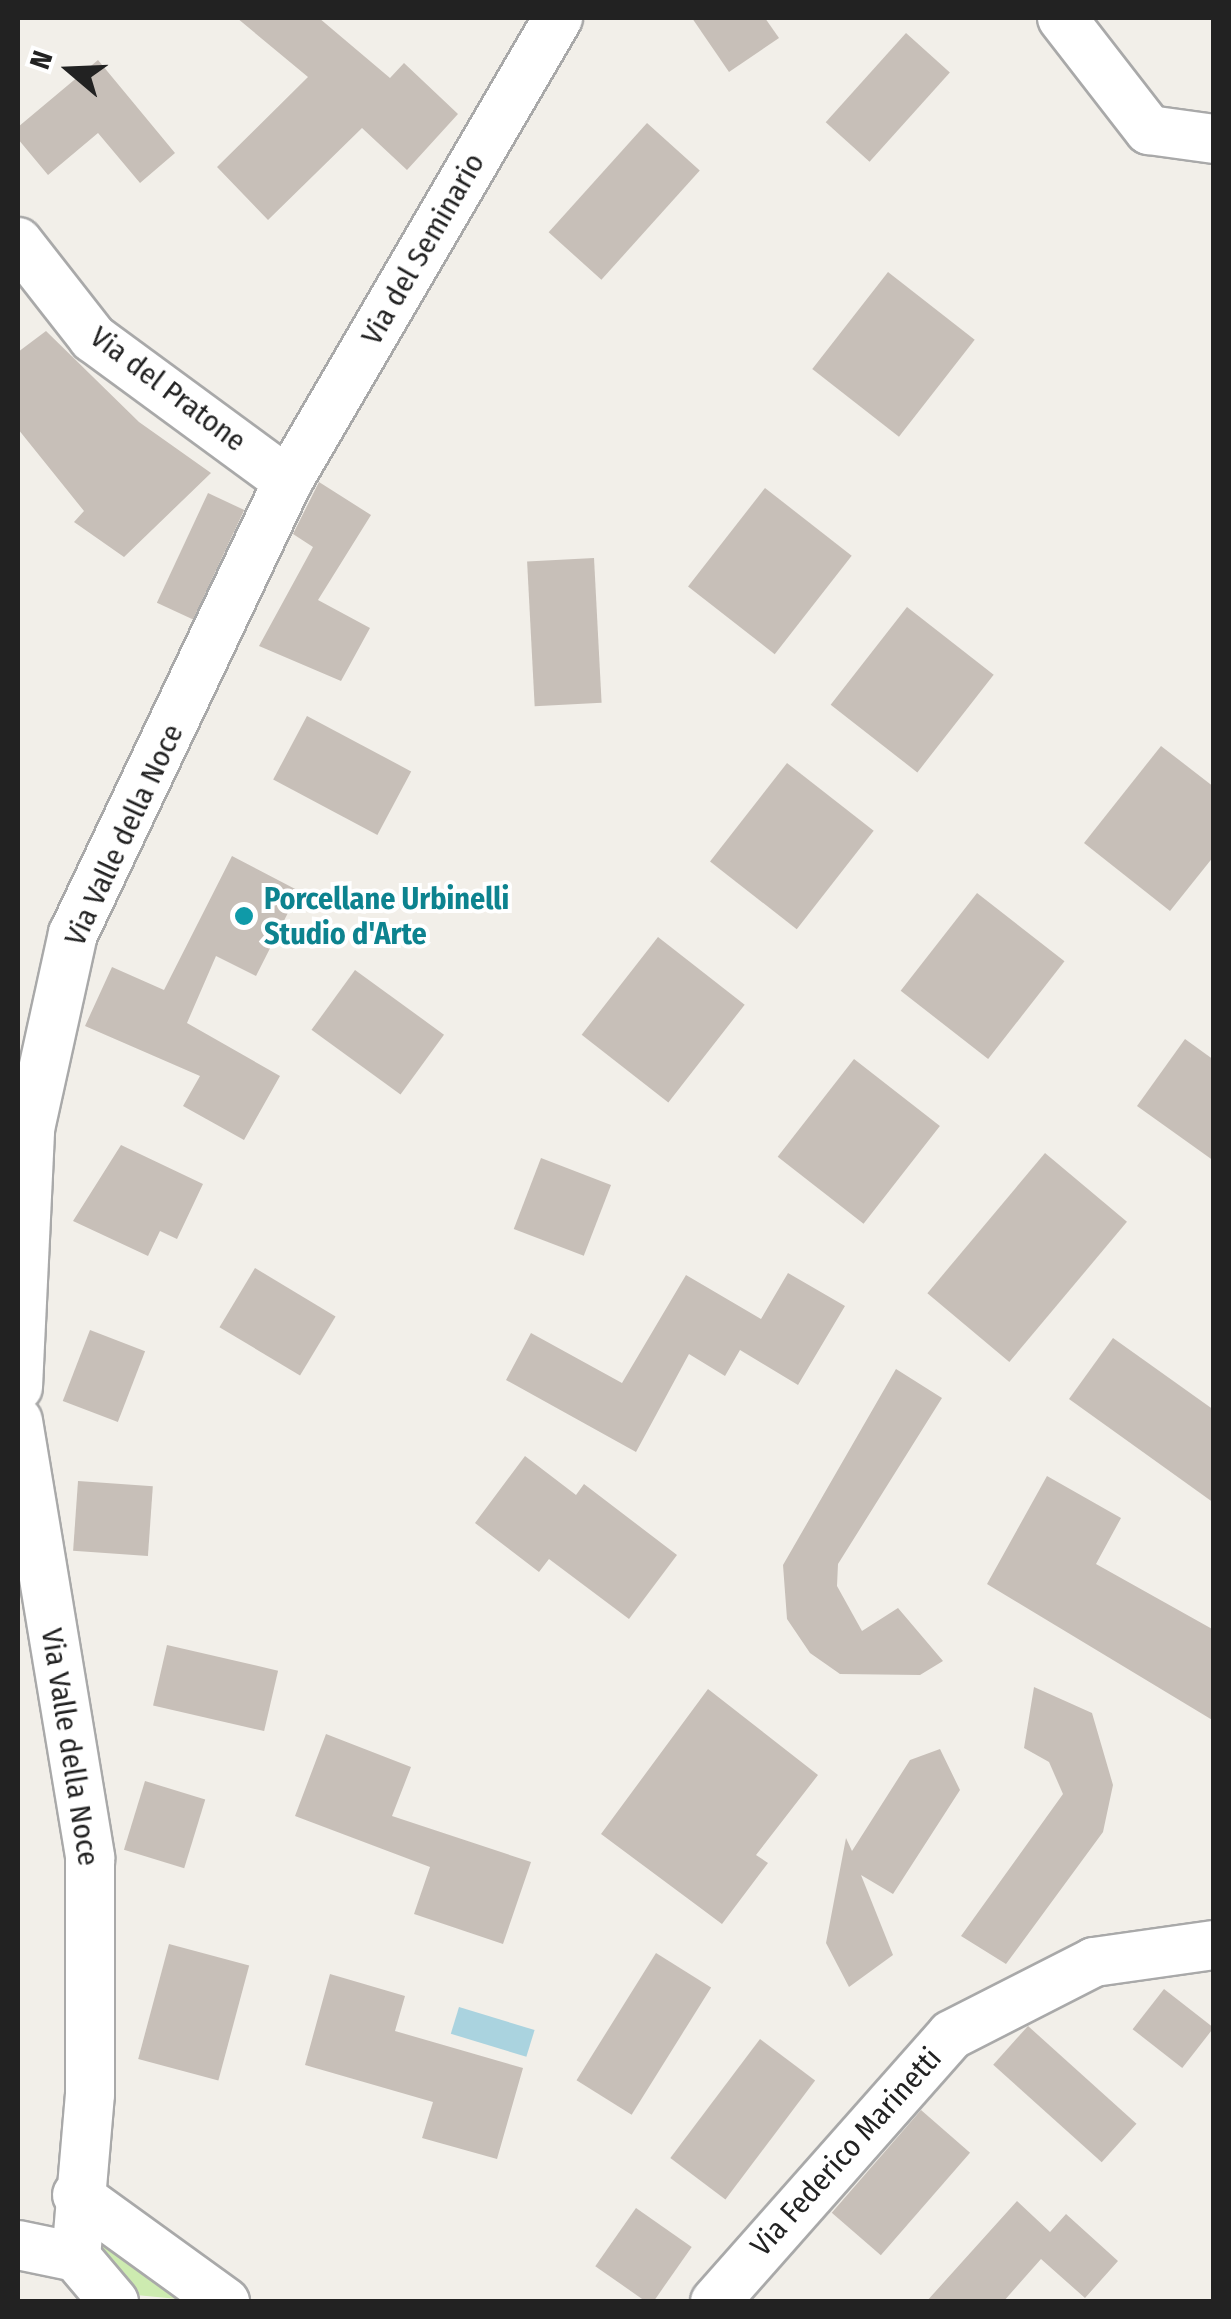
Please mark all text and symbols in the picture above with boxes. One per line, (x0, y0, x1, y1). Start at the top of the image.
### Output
north arrow (20, 20, 120, 120)
text: N (23, 47, 59, 73)
street label: Via del Seminario (354, 147, 492, 351)
street label: Via del Pratone (83, 319, 253, 459)
street label: Via Valle della Noce (57, 719, 191, 951)
place label: Porcellane Urbinelli Studio d'Arte (264, 881, 509, 952)
marker: Porcellane Urbinelli Studio d'Arte (233, 905, 255, 927)
street label: Via Valle della Noce (33, 1626, 107, 1868)
street label: Via Federico Marinetti (743, 2041, 949, 2263)

